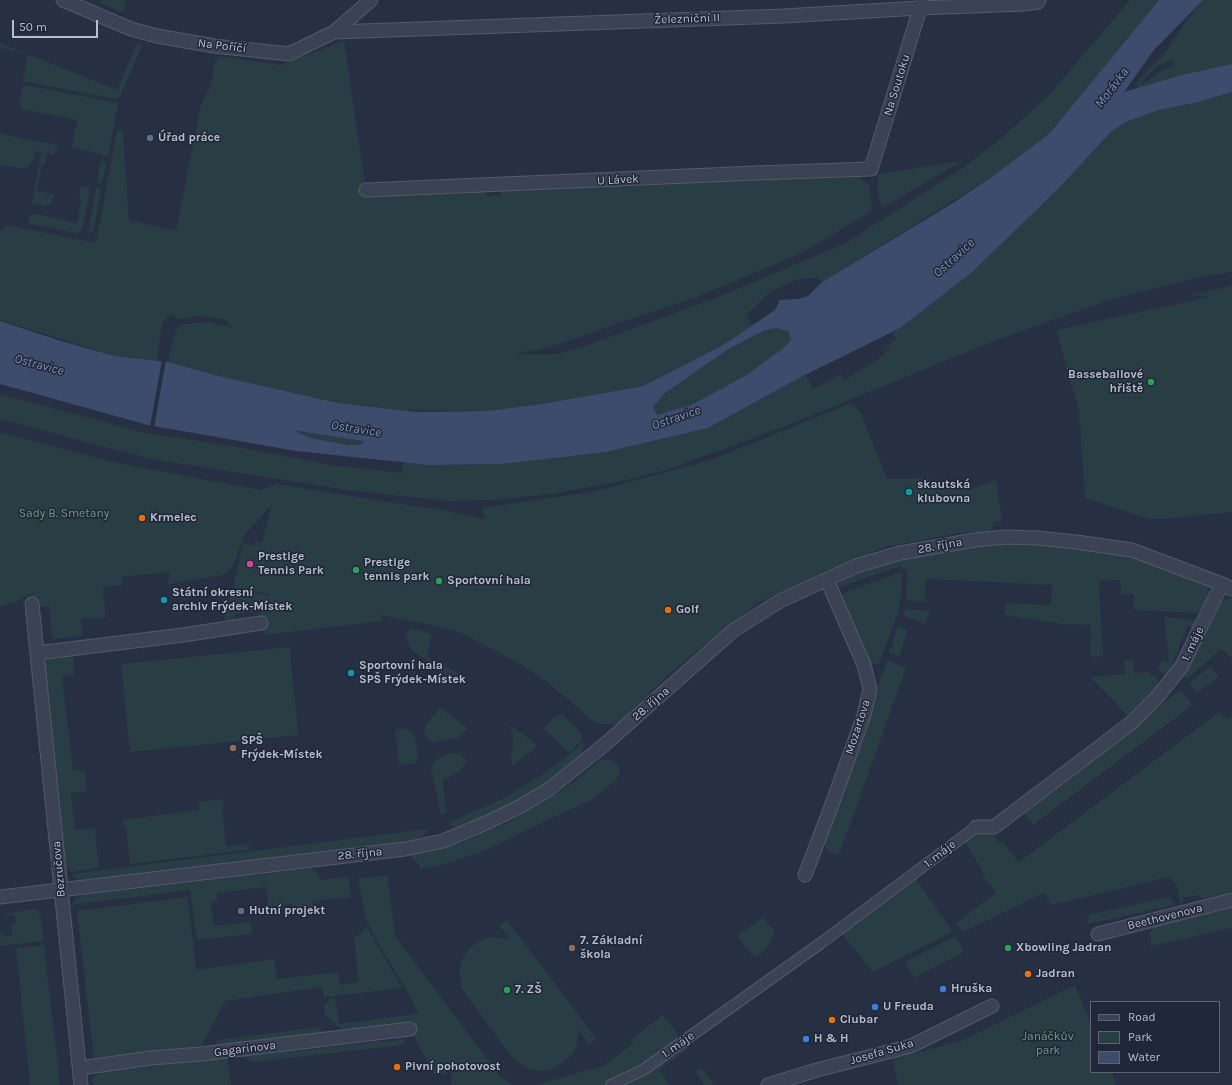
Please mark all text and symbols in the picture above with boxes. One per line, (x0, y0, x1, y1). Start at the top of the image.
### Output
street label: Železniční II (654, 11, 720, 27)
scale bar (14, 12, 100, 38)
text: 50 m (19, 20, 47, 34)
street label: Na Poříčí (197, 36, 247, 56)
street label: Na Soutoku (881, 52, 913, 118)
water label: Morávka (1092, 65, 1132, 111)
place label: Úřad práce (158, 131, 220, 145)
marker: Úřad práce (145, 133, 155, 143)
street label: U Lávek (597, 172, 639, 188)
water label: Ostravice (930, 235, 978, 281)
water label: Ostravice (13, 351, 65, 379)
place label: Basseballové hřiště (1068, 368, 1143, 396)
marker: Basseballové hřiště (1146, 377, 1156, 387)
water label: Ostravice (650, 402, 702, 434)
water label: Ostravice (330, 417, 382, 441)
place label: skautská klubovna (917, 478, 970, 506)
marker: skautská klubovna (904, 487, 914, 497)
park label: Sady B. Smetany (19, 507, 109, 521)
place label: Krmelec (150, 511, 197, 525)
marker: Krmelec (137, 513, 147, 523)
street label: 28. října (917, 535, 963, 557)
place label: Prestige Tennis Park (258, 550, 324, 578)
place label: Prestige tennis park (364, 556, 429, 584)
marker: Prestige Tennis Park (245, 559, 255, 569)
marker: Prestige tennis park (351, 565, 361, 575)
place label: Sportovní hala (447, 574, 531, 588)
marker: Sportovní hala (434, 576, 444, 586)
place label: Státní okresní archiv Frýdek-Místek (172, 586, 292, 614)
marker: Státní okresní archiv Frýdek-Místek (159, 595, 169, 605)
place label: Golf (676, 603, 699, 617)
marker: Golf (663, 605, 673, 615)
street label: 1. máje (1179, 624, 1207, 664)
place label: Sportovní hala SPŠ Frýdek-Místek (359, 659, 466, 687)
marker: Sportovní hala SPŠ Frýdek-Místek (346, 668, 356, 678)
street label: 28. října (629, 684, 673, 724)
street label: Mozartova (842, 698, 874, 756)
place label: SPŠ Frýdek-Místek (241, 734, 323, 762)
marker: SPŠ Frýdek-Místek (228, 743, 238, 753)
street label: 1. máje (921, 837, 959, 871)
street label: Bezručova (49, 840, 69, 898)
street label: 28. října (337, 844, 383, 864)
street label: Beethovenova (1126, 901, 1204, 933)
place label: Hutní projekt (249, 904, 325, 918)
marker: Hutní projekt (236, 906, 246, 916)
place label: 7. Základní škola (580, 934, 643, 962)
place label: Xbowling Jadran (1016, 941, 1111, 955)
marker: 7. Základní škola (567, 943, 577, 953)
marker: Xbowling Jadran (1003, 943, 1013, 953)
place label: Jadran (1036, 967, 1075, 981)
marker: Jadran (1023, 969, 1033, 979)
place label: Hruška (951, 982, 992, 996)
place label: 7. ZŠ (515, 983, 542, 997)
marker: Hruška (938, 984, 948, 994)
marker: 7. ZŠ (502, 985, 512, 995)
place label: U Freuda (883, 1000, 934, 1014)
legend (1090, 1001, 1220, 1073)
marker: U Freuda (870, 1002, 880, 1012)
text: Road (1128, 1010, 1156, 1024)
place label: Clubar (840, 1013, 878, 1027)
marker: Clubar (827, 1015, 837, 1025)
street label: 1. máje (659, 1029, 697, 1061)
park label: Janáčkův park (1022, 1030, 1074, 1058)
text: Park (1128, 1030, 1152, 1044)
place label: H & H (814, 1032, 849, 1046)
marker: H & H (801, 1034, 811, 1044)
street label: Josefa Suka (849, 1036, 915, 1068)
street label: Gagarinova (213, 1038, 277, 1060)
text: Water (1128, 1050, 1160, 1064)
place label: Pivní pohotovost (405, 1060, 501, 1074)
marker: Pivní pohotovost (392, 1062, 402, 1072)

